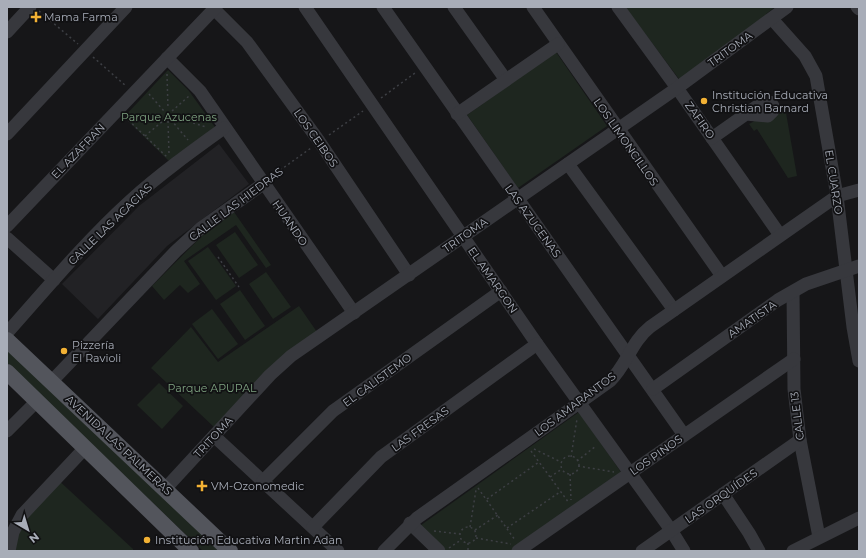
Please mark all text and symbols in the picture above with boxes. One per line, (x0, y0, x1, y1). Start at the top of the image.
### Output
place label: Mama Farma (44, 10, 118, 24)
marker: Mama Farma (31, 12, 41, 22)
street label: TRITOMA (705, 28, 755, 70)
place label: Institución Educativa Christian Barnard (712, 88, 828, 115)
street label: LOS LIMONCILLOS (591, 96, 662, 189)
marker: Institución Educativa Christian Barnard (699, 96, 709, 106)
street label: ZAFIRO (682, 99, 718, 141)
street label: LOS CEIBOS (291, 106, 341, 170)
park label: Parque Azucenas (121, 110, 218, 124)
street label: EL AZAFRAN (48, 120, 108, 182)
street label: EL CUARZO (822, 149, 846, 215)
street label: CALLE LAS HIEDRAS (186, 164, 286, 244)
street label: CALLE LAS ACACIAS (65, 180, 155, 268)
street label: LAS AZUCENAS (502, 182, 564, 260)
street label: HUANDO (269, 197, 311, 249)
street label: TRITOMA (440, 214, 490, 255)
street label: EL AMARGON (465, 244, 521, 316)
street label: AMATISTA (725, 297, 779, 341)
place label: Pizzería El Ravioli (72, 338, 121, 365)
marker: Pizzería El Ravioli (59, 346, 69, 356)
street label: EL CALISTEMO (340, 350, 414, 410)
street label: LOS AMARANTOS (531, 369, 619, 439)
park label: Parque APUPAL (167, 381, 257, 395)
street label: CALLE 13 (787, 391, 807, 441)
street label: AVENIDA LAS PALMERAS (63, 392, 175, 498)
street label: LAS FRESAS (388, 403, 452, 455)
street label: TRITOMA (190, 413, 236, 461)
street label: LOS PINOS (627, 432, 685, 478)
street label: LAS ORQUÍDES (682, 466, 760, 526)
place label: VM-Ozonomedic (211, 479, 304, 493)
marker: VM-Ozonomedic (196, 480, 208, 492)
north arrow (8, 510, 48, 550)
text: N (26, 530, 42, 546)
place label: Institución Educativa Martin Adan (155, 533, 342, 547)
marker: Institución Educativa Martin Adan (142, 535, 152, 545)

